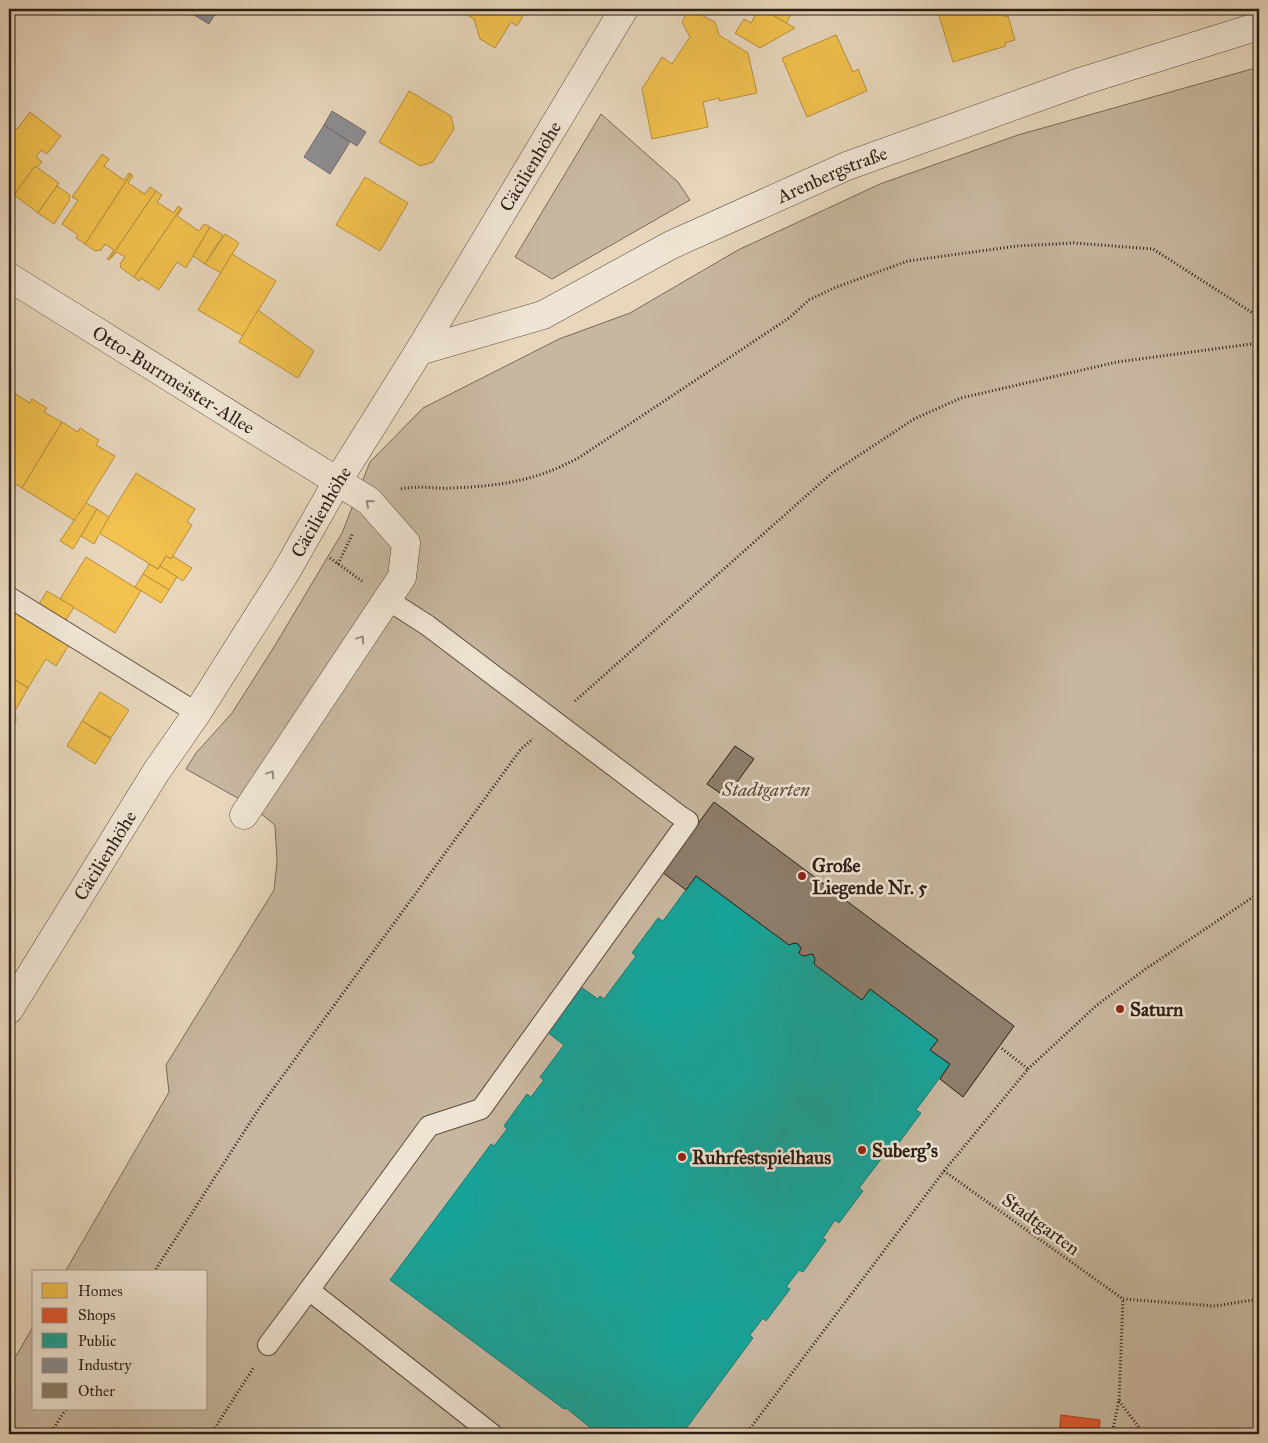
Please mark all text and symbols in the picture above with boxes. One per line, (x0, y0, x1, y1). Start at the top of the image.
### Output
street label: Cäcilienhöhe (494, 117, 566, 215)
street label: Arenbergstraße (772, 141, 890, 208)
street label: Otto-Burrmeister-Allee (88, 320, 259, 439)
street label: Cäcilienhöhe (285, 462, 356, 561)
one-way arrow (366, 500, 375, 509)
one-way arrow (355, 636, 365, 645)
one-way arrow (265, 771, 274, 780)
park label: Stadtgarten (721, 778, 810, 801)
street label: Cäcilienhöhe (68, 806, 141, 904)
place label: Große Liegende Nr. 5 (812, 854, 927, 900)
marker: Große Liegende Nr. 5 (796, 870, 808, 882)
place label: Saturn (1130, 998, 1184, 1021)
marker: Saturn (1114, 1003, 1126, 1015)
place label: Suberg's (872, 1139, 938, 1163)
marker: Suberg's (856, 1144, 868, 1156)
place label: Ruhrfestspielhaus (692, 1146, 831, 1170)
marker: Ruhrfestspielhaus (676, 1151, 688, 1163)
street label: Stadtgarten (997, 1188, 1085, 1261)
legend (32, 1270, 208, 1410)
text: Homes (78, 1282, 123, 1300)
text: Shops (78, 1306, 116, 1324)
text: Public (78, 1332, 116, 1350)
text: Industry (78, 1356, 132, 1374)
text: Other (78, 1382, 115, 1400)

